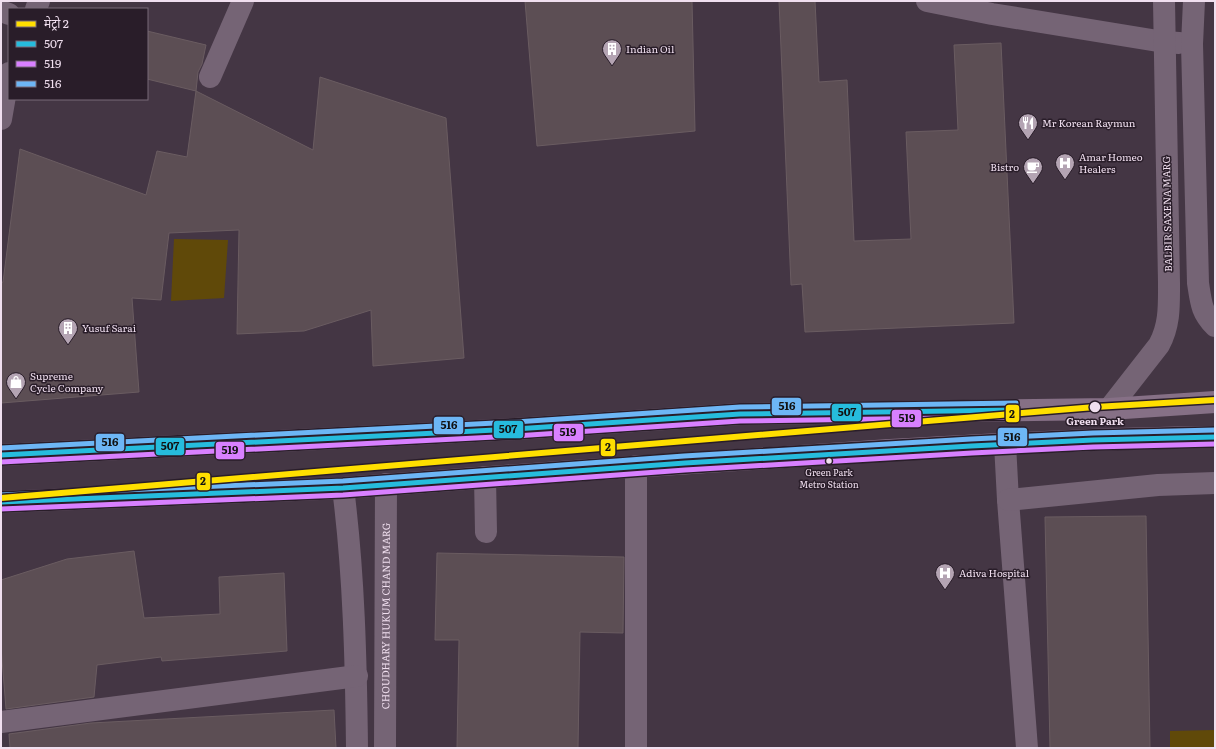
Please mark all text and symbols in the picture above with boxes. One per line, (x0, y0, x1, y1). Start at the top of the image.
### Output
legend (8, 8, 148, 100)
text: मेट्रो 2 (44, 14, 69, 32)
text: 507 (44, 34, 63, 52)
building icon: Indian Oil (601, 38, 623, 66)
place label: Indian Oil (626, 41, 675, 56)
text: 519 (44, 54, 61, 72)
text: 516 (44, 74, 62, 92)
restaurant icon: Mr Korean Raymun (1017, 112, 1039, 140)
place label: Mr Korean Raymun (1042, 115, 1136, 130)
place label: Amar Homeo Healers (1079, 149, 1143, 176)
hospital icon: Amar Homeo Healers (1054, 152, 1076, 180)
cafe icon: Bistro (1022, 156, 1044, 184)
street label: BALBIR SAXENA MARG (1158, 156, 1175, 272)
place label: Bistro (990, 159, 1019, 174)
building icon: Yusuf Sarai (57, 317, 79, 345)
place label: Yusuf Sarai (82, 320, 137, 335)
place label: Supreme Cycle Company (30, 368, 104, 395)
shop icon: Supreme Cycle Company (5, 371, 27, 399)
line badge: 516 (771, 397, 802, 416)
text: 516 (779, 397, 796, 413)
marker: Green Park (1088, 400, 1102, 414)
line badge: 507 (831, 403, 862, 422)
text: 507 (838, 403, 856, 419)
line badge: 2 (1005, 404, 1020, 423)
text: 2 (1009, 405, 1015, 421)
line badge: 519 (891, 409, 922, 428)
text: 519 (899, 409, 915, 425)
place label: Green Park (1066, 413, 1124, 428)
line badge: 516 (433, 416, 464, 435)
text: 516 (441, 416, 458, 432)
line badge: 507 (493, 420, 524, 439)
text: 507 (499, 420, 517, 436)
line badge: 519 (553, 423, 584, 442)
text: 519 (560, 423, 576, 439)
line badge: 516 (997, 427, 1028, 447)
text: 516 (1004, 428, 1021, 444)
line badge: 516 (95, 433, 125, 452)
text: 516 (102, 433, 119, 449)
line badge: 507 (155, 437, 185, 456)
text: 507 (161, 437, 179, 453)
line badge: 2 (600, 438, 616, 457)
text: 2 (605, 438, 611, 454)
line badge: 519 (215, 441, 245, 460)
text: 519 (222, 441, 238, 457)
marker: Green Park Metro Station (824, 456, 834, 466)
place label: Green Park Metro Station (799, 465, 859, 491)
line badge: 2 (196, 472, 211, 491)
text: 2 (200, 472, 206, 488)
street label: CHOUDHARY HUKUM CHAND MARG (377, 522, 393, 709)
hospital icon: Adiva Hospital (934, 562, 956, 590)
place label: Adiva Hospital (959, 565, 1030, 580)

